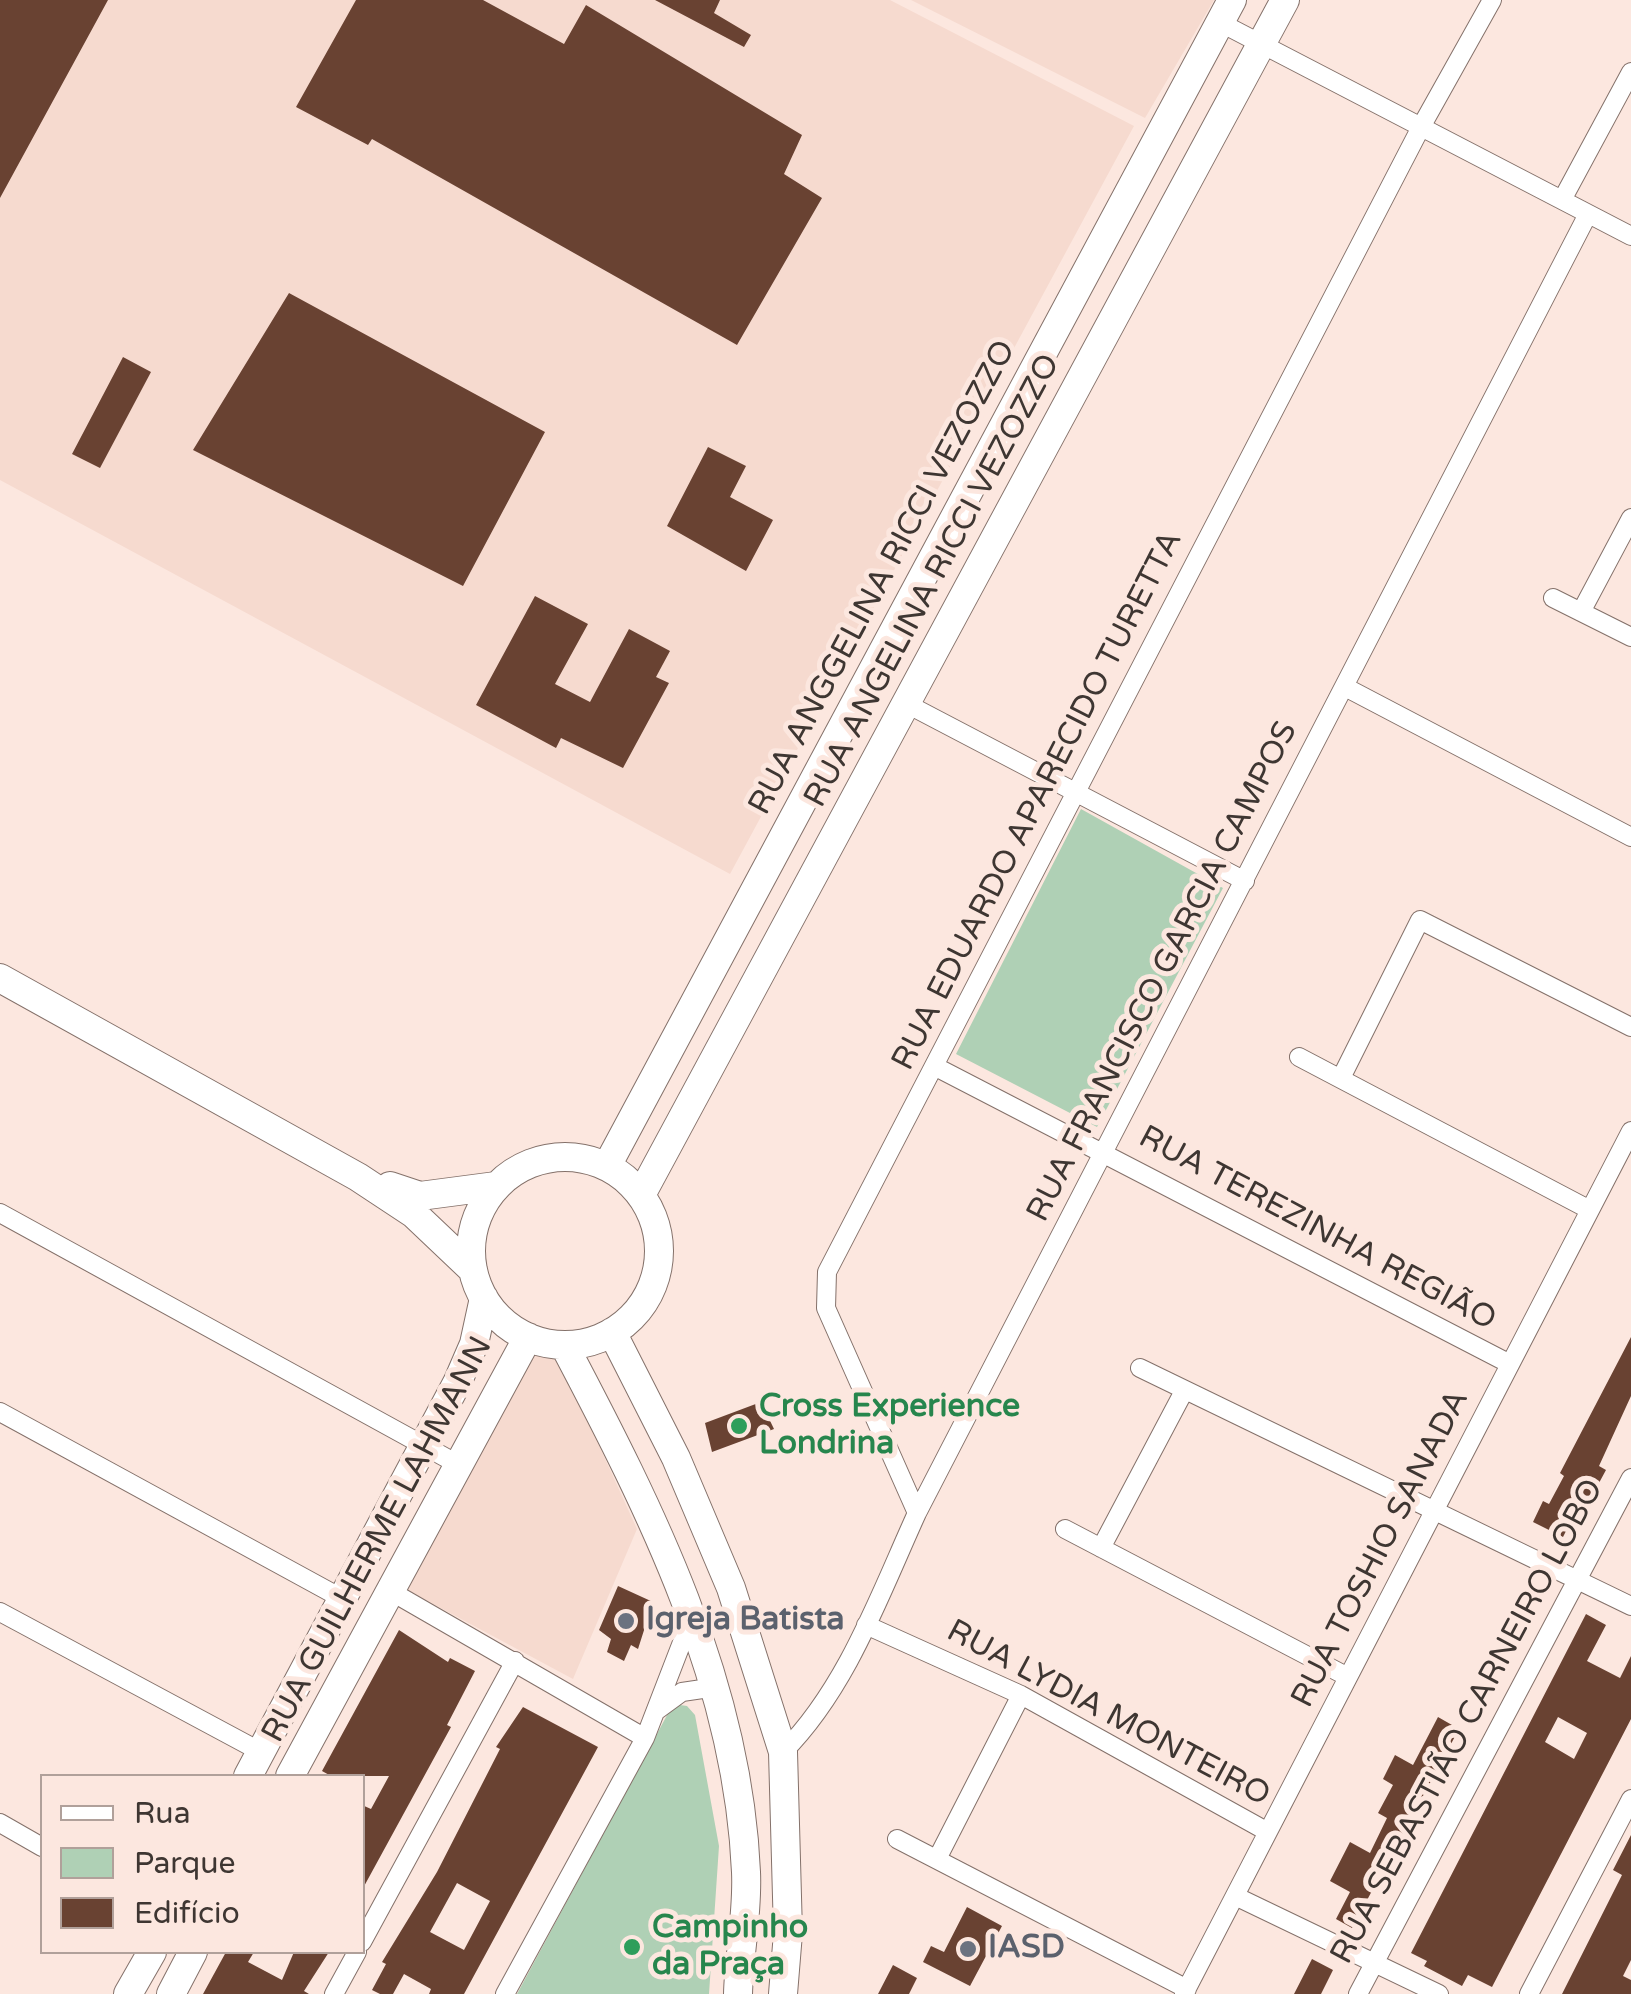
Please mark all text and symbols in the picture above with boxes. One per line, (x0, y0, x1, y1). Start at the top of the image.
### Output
street label: RUA ANGGELINA RICCI VEZOZZO (741, 334, 1025, 822)
street label: RUA ANGELINA RICCI VEZOZZO (797, 348, 1069, 814)
street label: RUA EDUARDO APARECIDO TURETTA (885, 525, 1191, 1077)
street label: RUA FRANCISCO GARCIA CAMPOS (1020, 716, 1306, 1228)
street label: RUA TEREZINHA REGIÃO (1132, 1118, 1502, 1340)
street label: RUA GUILHERME LAHMANN (255, 1331, 501, 1749)
street label: RUA TOSHIO SANADA (1284, 1384, 1478, 1714)
place label: Cross Experience Londrina (759, 1389, 1020, 1464)
marker: Cross Experience Londrina (728, 1415, 750, 1437)
street label: RUA SEBASTIÃO CARNEIRO LOBO (1323, 1473, 1613, 1971)
place label: Igreja Batista (646, 1602, 845, 1640)
marker: Igreja Batista (615, 1610, 637, 1632)
street label: RUA LYDIA MONTEIRO (940, 1612, 1276, 1816)
legend (40, 1774, 365, 1954)
text: Rua (134, 1795, 191, 1832)
text: Parque (134, 1845, 235, 1882)
text: Edifício (134, 1895, 240, 1932)
place label: Campinho da Praça (652, 1910, 808, 1985)
place label: IASD (988, 1930, 1065, 1968)
marker: Campinho da Praça (621, 1936, 643, 1958)
marker: IASD (957, 1938, 979, 1960)

